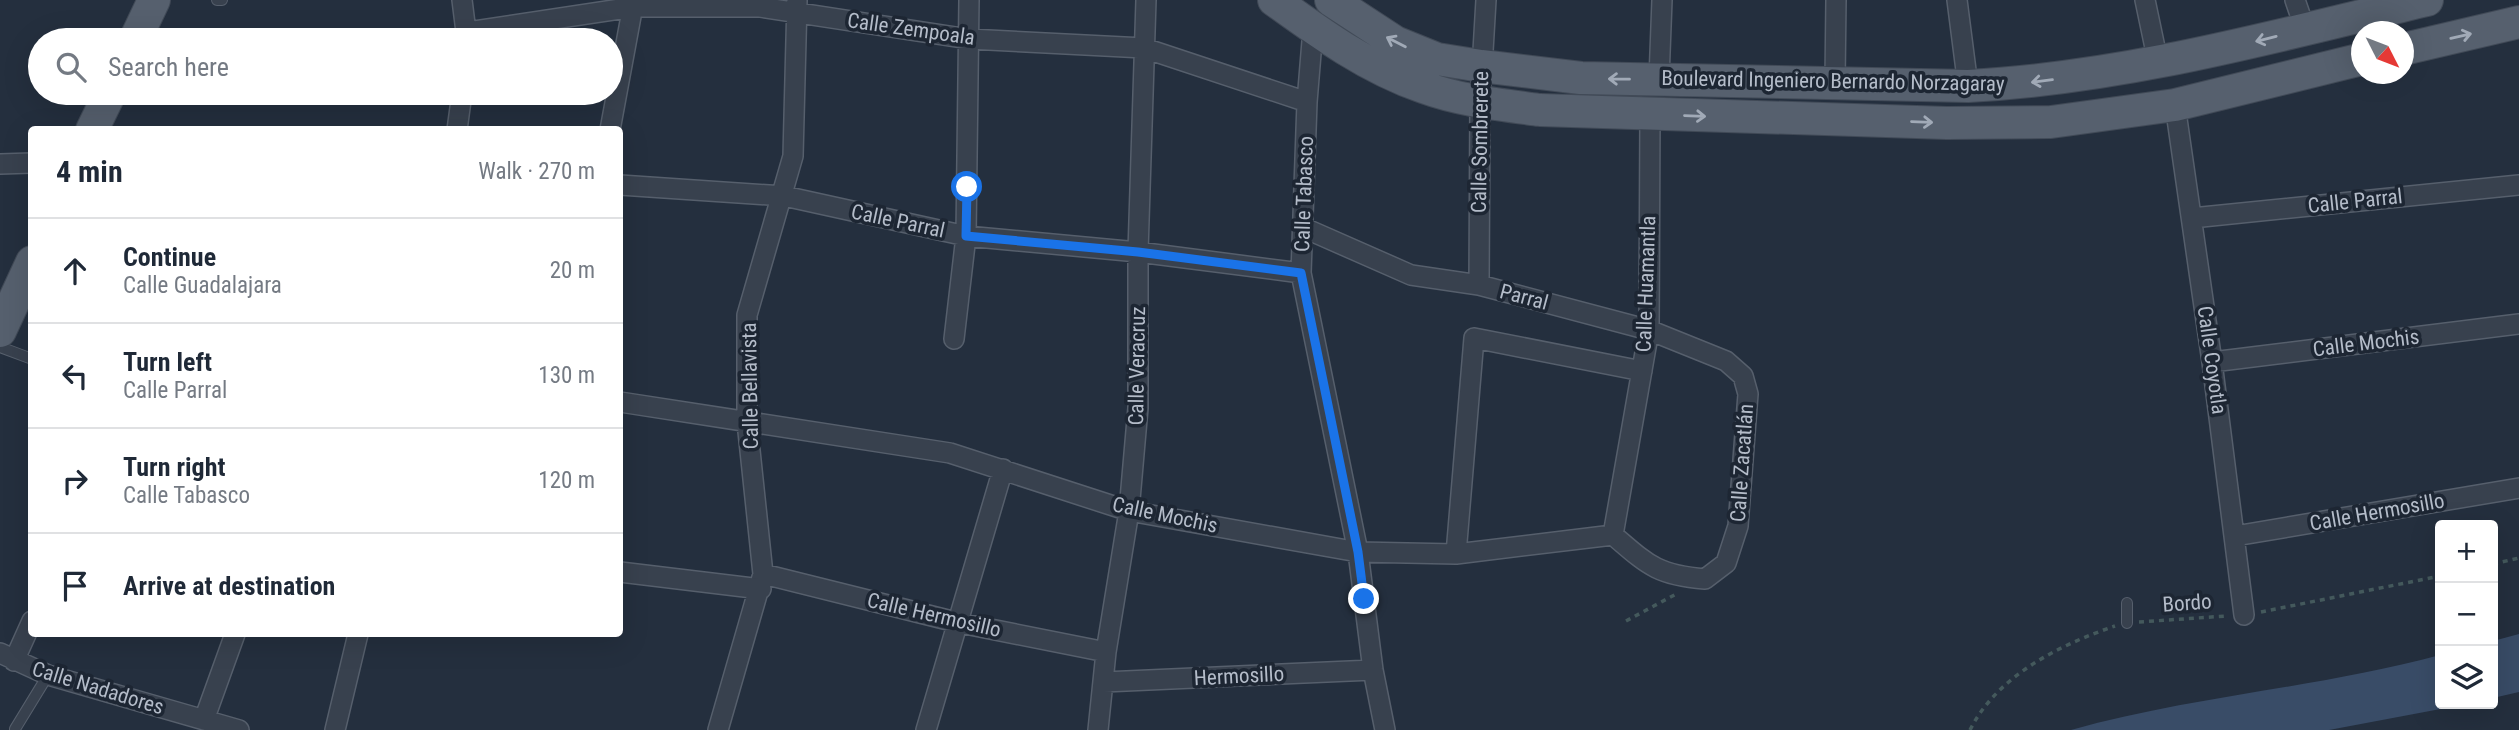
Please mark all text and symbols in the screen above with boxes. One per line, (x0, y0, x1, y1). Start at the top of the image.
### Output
street label: Calle Zempoala (846, 8, 976, 50)
north arrow (2351, 21, 2414, 84)
search box (28, 28, 623, 105)
one-way arrow (2449, 29, 2472, 42)
one-way arrow (2255, 33, 2278, 46)
one-way arrow (1386, 34, 1407, 48)
icon: search (52, 48, 90, 86)
text: Search here (108, 52, 229, 82)
street label: Boulevard Ingeniero Bernardo Norzagaray (1661, 66, 2005, 96)
street label: Calle Sombrerete (1467, 71, 1493, 213)
one-way arrow (1608, 72, 1631, 86)
one-way arrow (2031, 74, 2054, 87)
one-way arrow (1683, 109, 1706, 122)
one-way arrow (1910, 116, 1933, 129)
street label: Calle Tabasco (1290, 136, 1318, 252)
text: 4 min (56, 154, 123, 189)
text: Walk · 270 m (478, 158, 595, 185)
route start (951, 171, 982, 202)
street label: Calle Parral (2306, 184, 2404, 218)
street label: Calle Parral (849, 199, 947, 243)
street label: Calle Huamantla (1632, 215, 1660, 353)
text: Continue (123, 242, 216, 272)
icon: ahead (56, 252, 94, 290)
text: 20 m (550, 257, 595, 284)
text: Calle Guadalajara (123, 272, 282, 299)
street label: Parral (1497, 279, 1551, 315)
street label: Calle Coyotla (2193, 304, 2231, 416)
street label: Calle Veracruz (1124, 306, 1150, 426)
street label: Calle Bellavista (737, 322, 763, 450)
street label: Calle Mochis (2311, 325, 2421, 361)
text: Turn left (123, 347, 212, 377)
icon: left (56, 357, 94, 395)
text: 130 m (538, 362, 595, 389)
text: Calle Parral (123, 377, 227, 404)
street label: Calle Zacatlán (1726, 403, 1758, 523)
text: Turn right (123, 452, 225, 482)
icon: right (56, 462, 94, 500)
text: 120 m (538, 467, 595, 494)
text: Calle Tabasco (123, 482, 250, 509)
street label: Calle Hermosillo (2308, 488, 2446, 536)
street label: Calle Mochis (1110, 492, 1220, 538)
map controls (2435, 520, 2498, 709)
button: + (2435, 520, 2498, 583)
icon: arrive (56, 567, 94, 605)
text: Arrive at destination (123, 571, 335, 601)
route end (1348, 583, 1379, 614)
button: − (2435, 583, 2498, 646)
street label: Calle Hermosillo (865, 588, 1003, 642)
street label: Bordo (2162, 589, 2212, 617)
button: layers (2435, 646, 2498, 709)
street label: Calle Nadadores (29, 657, 167, 719)
street label: Hermosillo (1193, 662, 1285, 690)

